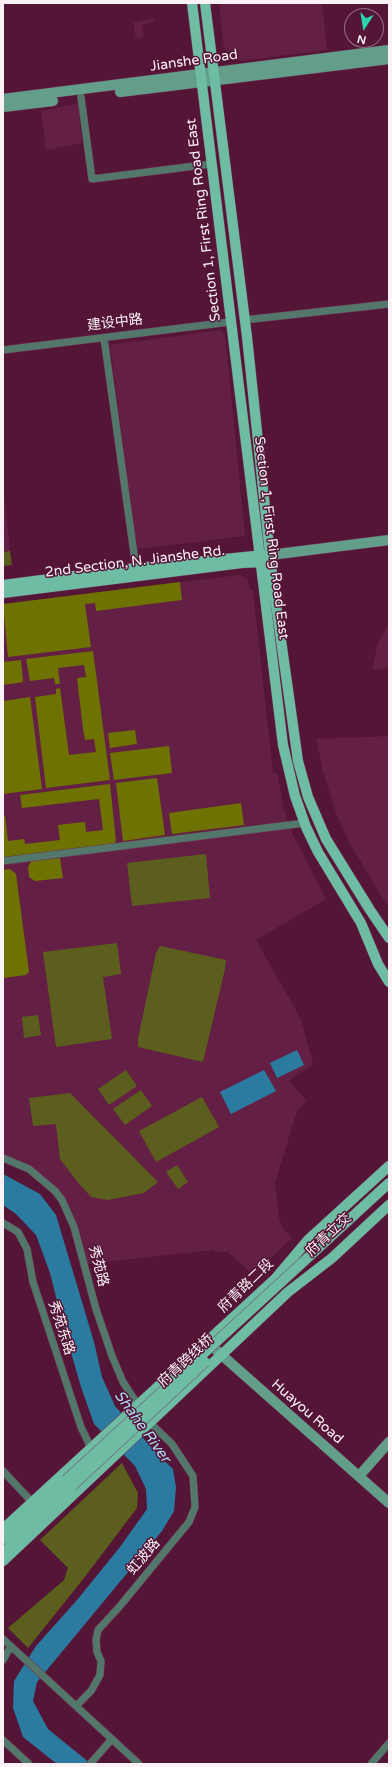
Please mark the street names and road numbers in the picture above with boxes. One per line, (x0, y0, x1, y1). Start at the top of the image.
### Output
street label: Jianshe Road (149, 47, 239, 75)
street label: Section 1, First Ring Road East (183, 118, 225, 322)
street label: 建设中路 (86, 311, 144, 335)
street label: Section 1, First Ring Road East (250, 436, 292, 640)
street label: 2nd Section, N. Jianshe Rd. (44, 543, 226, 581)
street label: 府青立交 (303, 1210, 355, 1260)
street label: 秀苑路 (85, 1244, 111, 1288)
street label: 府青路二段 (215, 1256, 277, 1316)
street label: 秀苑东路 (44, 1299, 78, 1357)
street label: 府青跨线桥 (155, 1331, 217, 1391)
street label: Huayou Road (268, 1376, 346, 1448)
street label: 虹波路 (124, 1536, 164, 1578)

